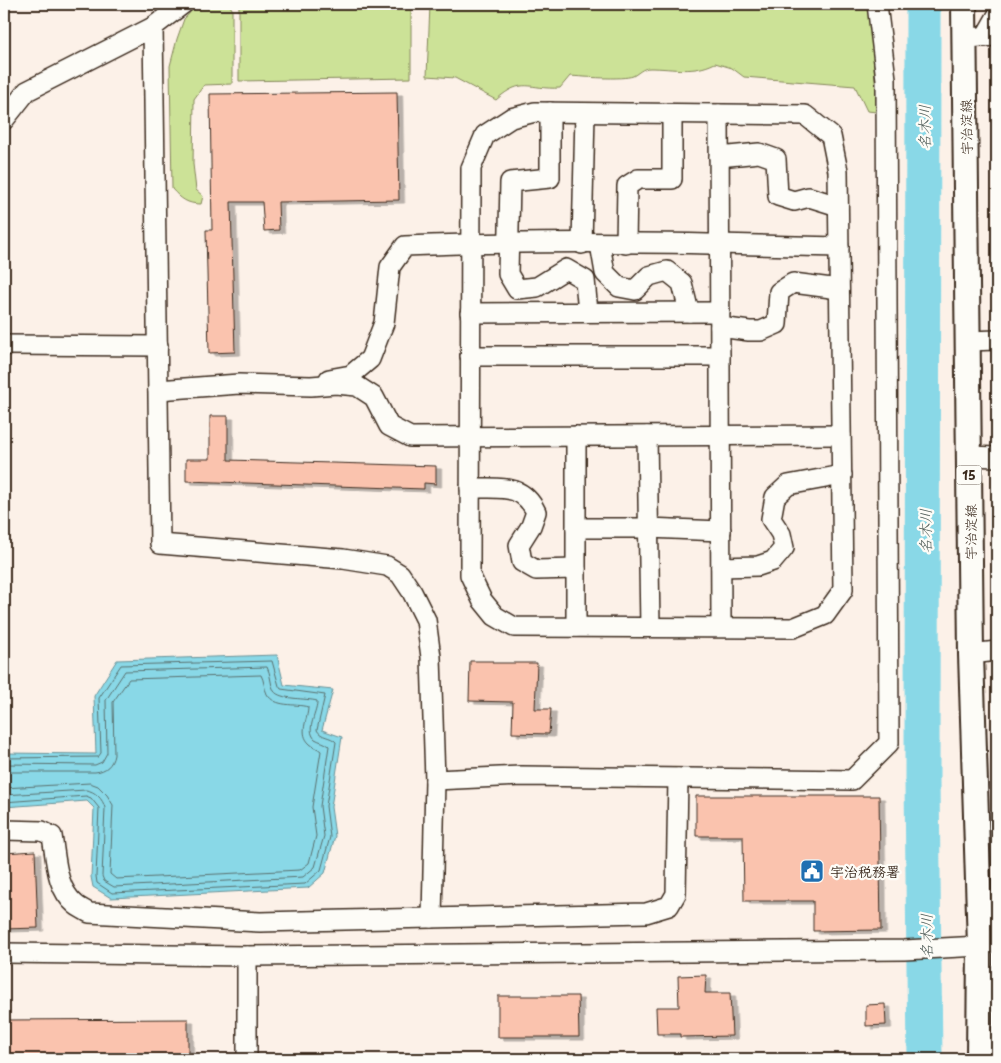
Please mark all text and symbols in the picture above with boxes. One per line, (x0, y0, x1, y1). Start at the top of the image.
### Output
street label: 宇治淀線 (955, 99, 977, 155)
water label: 名木川 (912, 104, 935, 150)
road number: 15 (956, 466, 982, 484)
street label: 宇治淀線 (960, 504, 981, 560)
water label: 名木川 (913, 508, 936, 554)
public building icon: 宇治税務署 (799, 858, 825, 884)
place label: 宇治税務署 (830, 861, 900, 882)
water label: 名木川 (914, 913, 937, 959)

